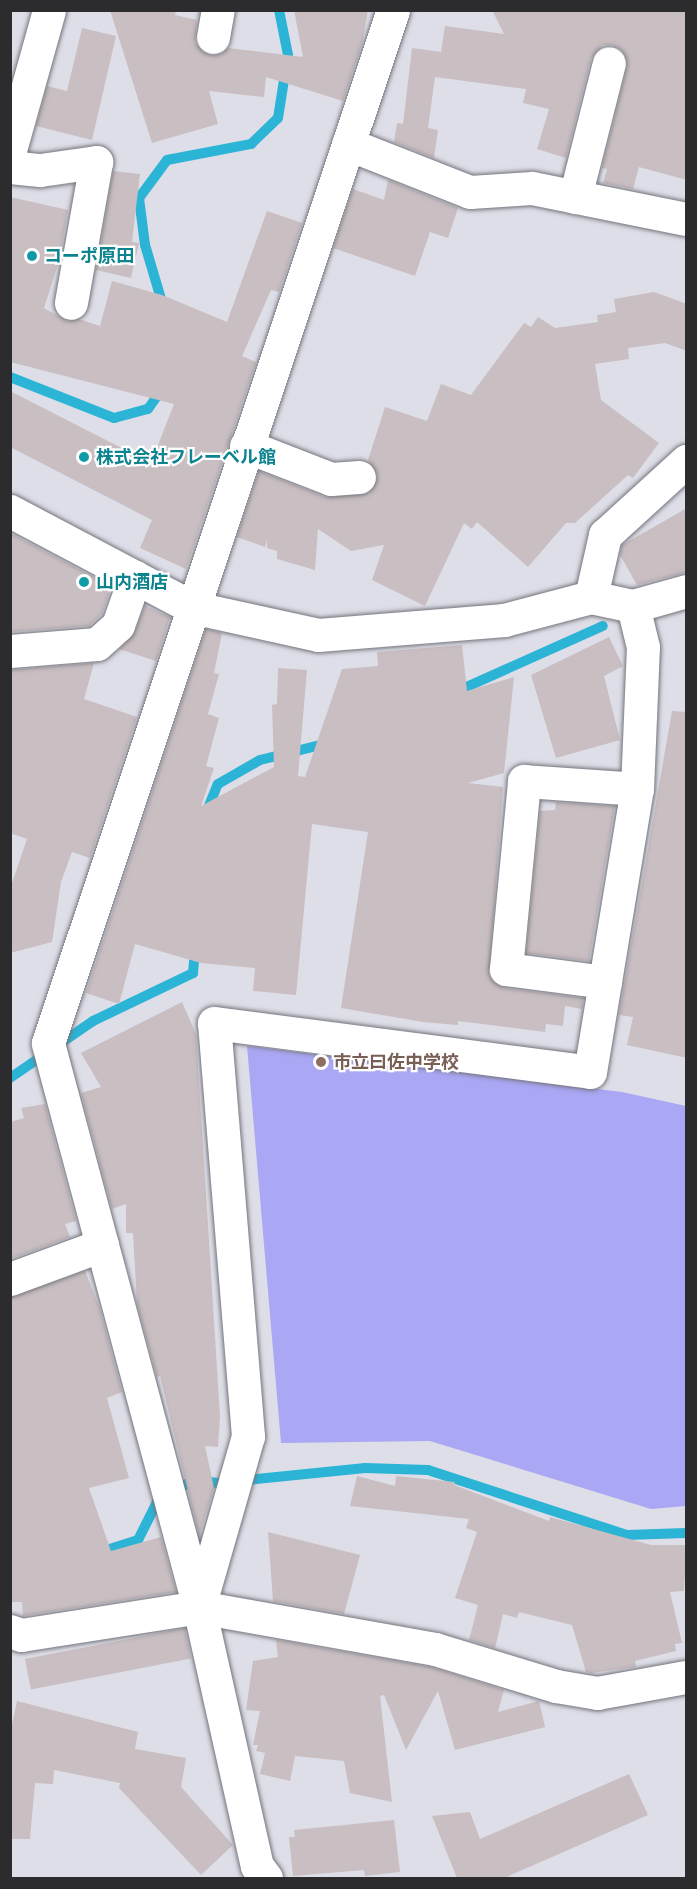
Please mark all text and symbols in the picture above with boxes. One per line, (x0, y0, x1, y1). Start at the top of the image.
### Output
place label: コーポ原田 (44, 245, 134, 267)
marker: コーポ原田 (25, 249, 39, 263)
place label: 株式会社フレーベル館 (96, 446, 276, 468)
marker: 株式会社フレーベル館 (77, 450, 91, 464)
place label: 山内酒店 (96, 571, 168, 593)
marker: 山内酒店 (77, 575, 91, 589)
place label: 市立曰佐中学校 (333, 1051, 459, 1073)
marker: 市立曰佐中学校 (314, 1055, 328, 1069)

